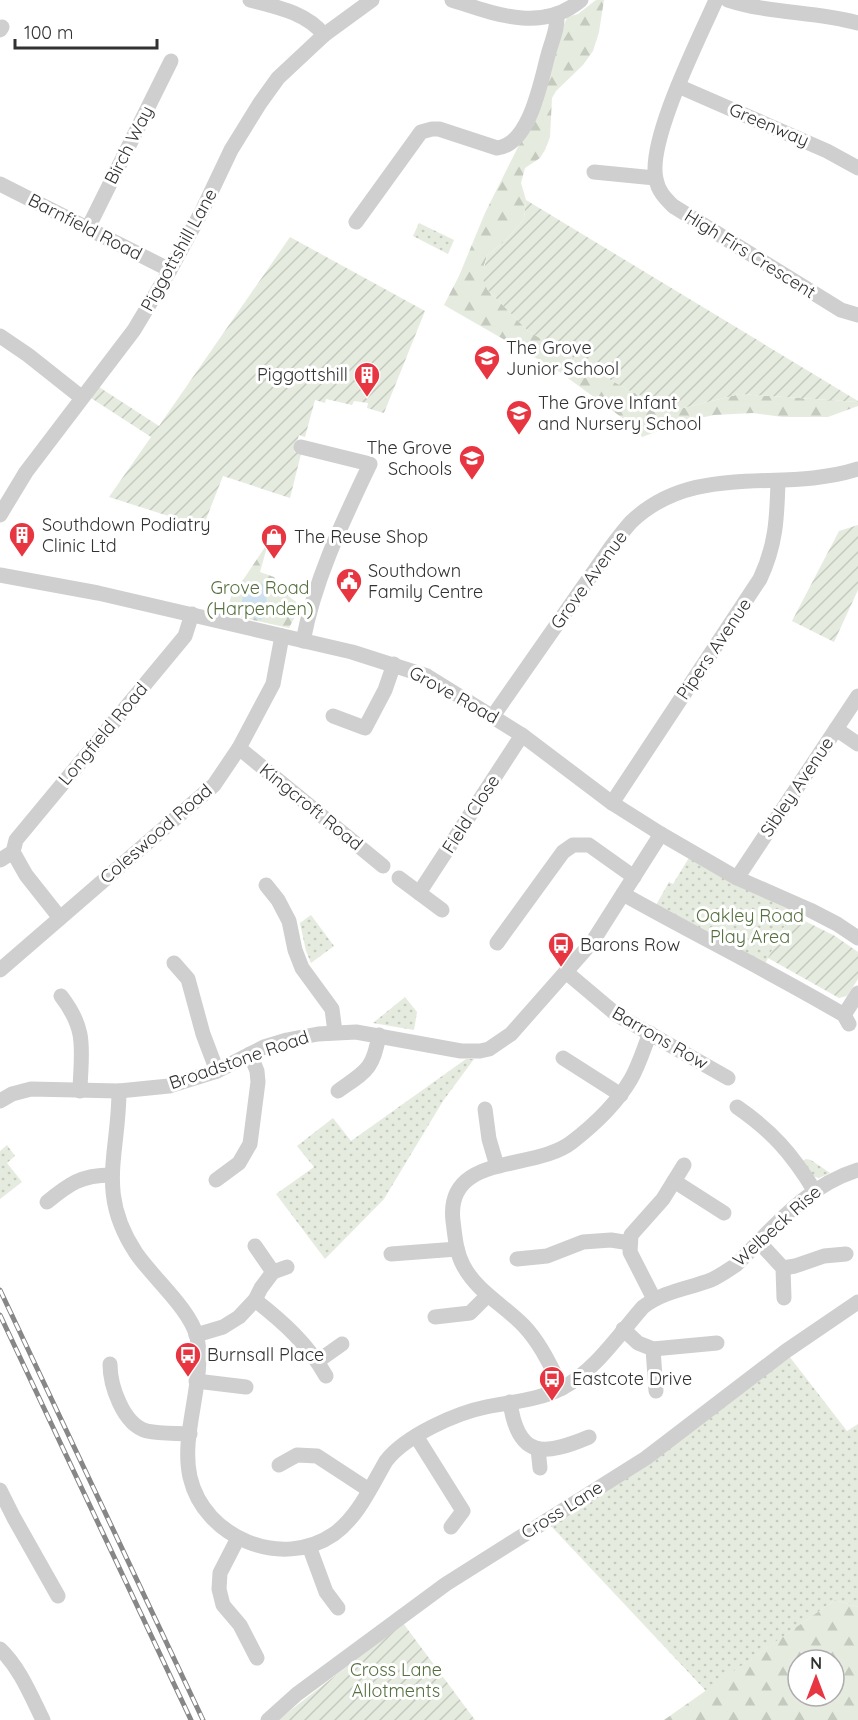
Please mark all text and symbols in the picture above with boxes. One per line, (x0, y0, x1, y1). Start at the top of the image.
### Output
scale bar (15, 12, 158, 50)
text: 100 m (24, 21, 73, 44)
street label: Greenway (726, 97, 813, 152)
street label: Birch Way (99, 102, 158, 188)
street label: Piggottshill Lane (135, 184, 222, 315)
street label: Barnfield Road (24, 188, 146, 265)
street label: High Firs Crescent (680, 204, 820, 303)
place label: The Grove Junior School (506, 336, 619, 380)
school or university icon: The Grove Junior School (472, 343, 502, 381)
building icon: Piggottshill (352, 360, 382, 398)
place label: Piggottshill (257, 363, 348, 386)
place label: The Grove Infant and Nursery School (538, 391, 702, 435)
school or university icon: The Grove Infant and Nursery School (504, 398, 534, 436)
place label: The Grove Schools (366, 436, 452, 480)
school or university icon: The Grove Schools (457, 443, 487, 481)
place label: Southdown Podiatry Clinic Ltd (42, 513, 211, 557)
building icon: Southdown Podiatry Clinic Ltd (7, 520, 37, 558)
shop icon: The Reuse Shop (259, 522, 289, 560)
place label: The Reuse Shop (294, 525, 428, 548)
street label: Grove Avenue (545, 526, 632, 633)
place label: Southdown Family Centre (368, 559, 483, 603)
public building icon: Southdown Family Centre (334, 566, 364, 604)
park label: Grove Road (Harpenden) (206, 576, 314, 620)
street label: Pipers Avenue (671, 594, 756, 704)
street label: Grove Road (405, 661, 503, 729)
street label: Longfield Road (53, 678, 152, 790)
street label: Sibley Avenue (755, 732, 838, 841)
street label: Kingcroft Road (255, 758, 368, 855)
street label: Field Close (437, 770, 505, 857)
street label: Coleswood Road (95, 779, 216, 889)
park label: Oakley Road Play Area (696, 904, 804, 948)
bus stop icon: Barons Row (546, 930, 576, 968)
place label: Barons Row (580, 933, 680, 956)
street label: Barrons Row (608, 1001, 712, 1074)
street label: Broadstone Road (166, 1025, 312, 1094)
street label: Welbeck Rise (728, 1180, 826, 1271)
bus stop icon: Burnsall Place (173, 1340, 203, 1378)
place label: Burnsall Place (207, 1343, 324, 1366)
bus stop icon: Eastcote Drive (537, 1364, 567, 1402)
place label: Eastcote Drive (572, 1367, 692, 1390)
street label: Cross Lane (517, 1475, 607, 1544)
north arrow (786, 1648, 846, 1708)
text: N (810, 1653, 822, 1673)
park label: Cross Lane Allotments (350, 1658, 442, 1702)

